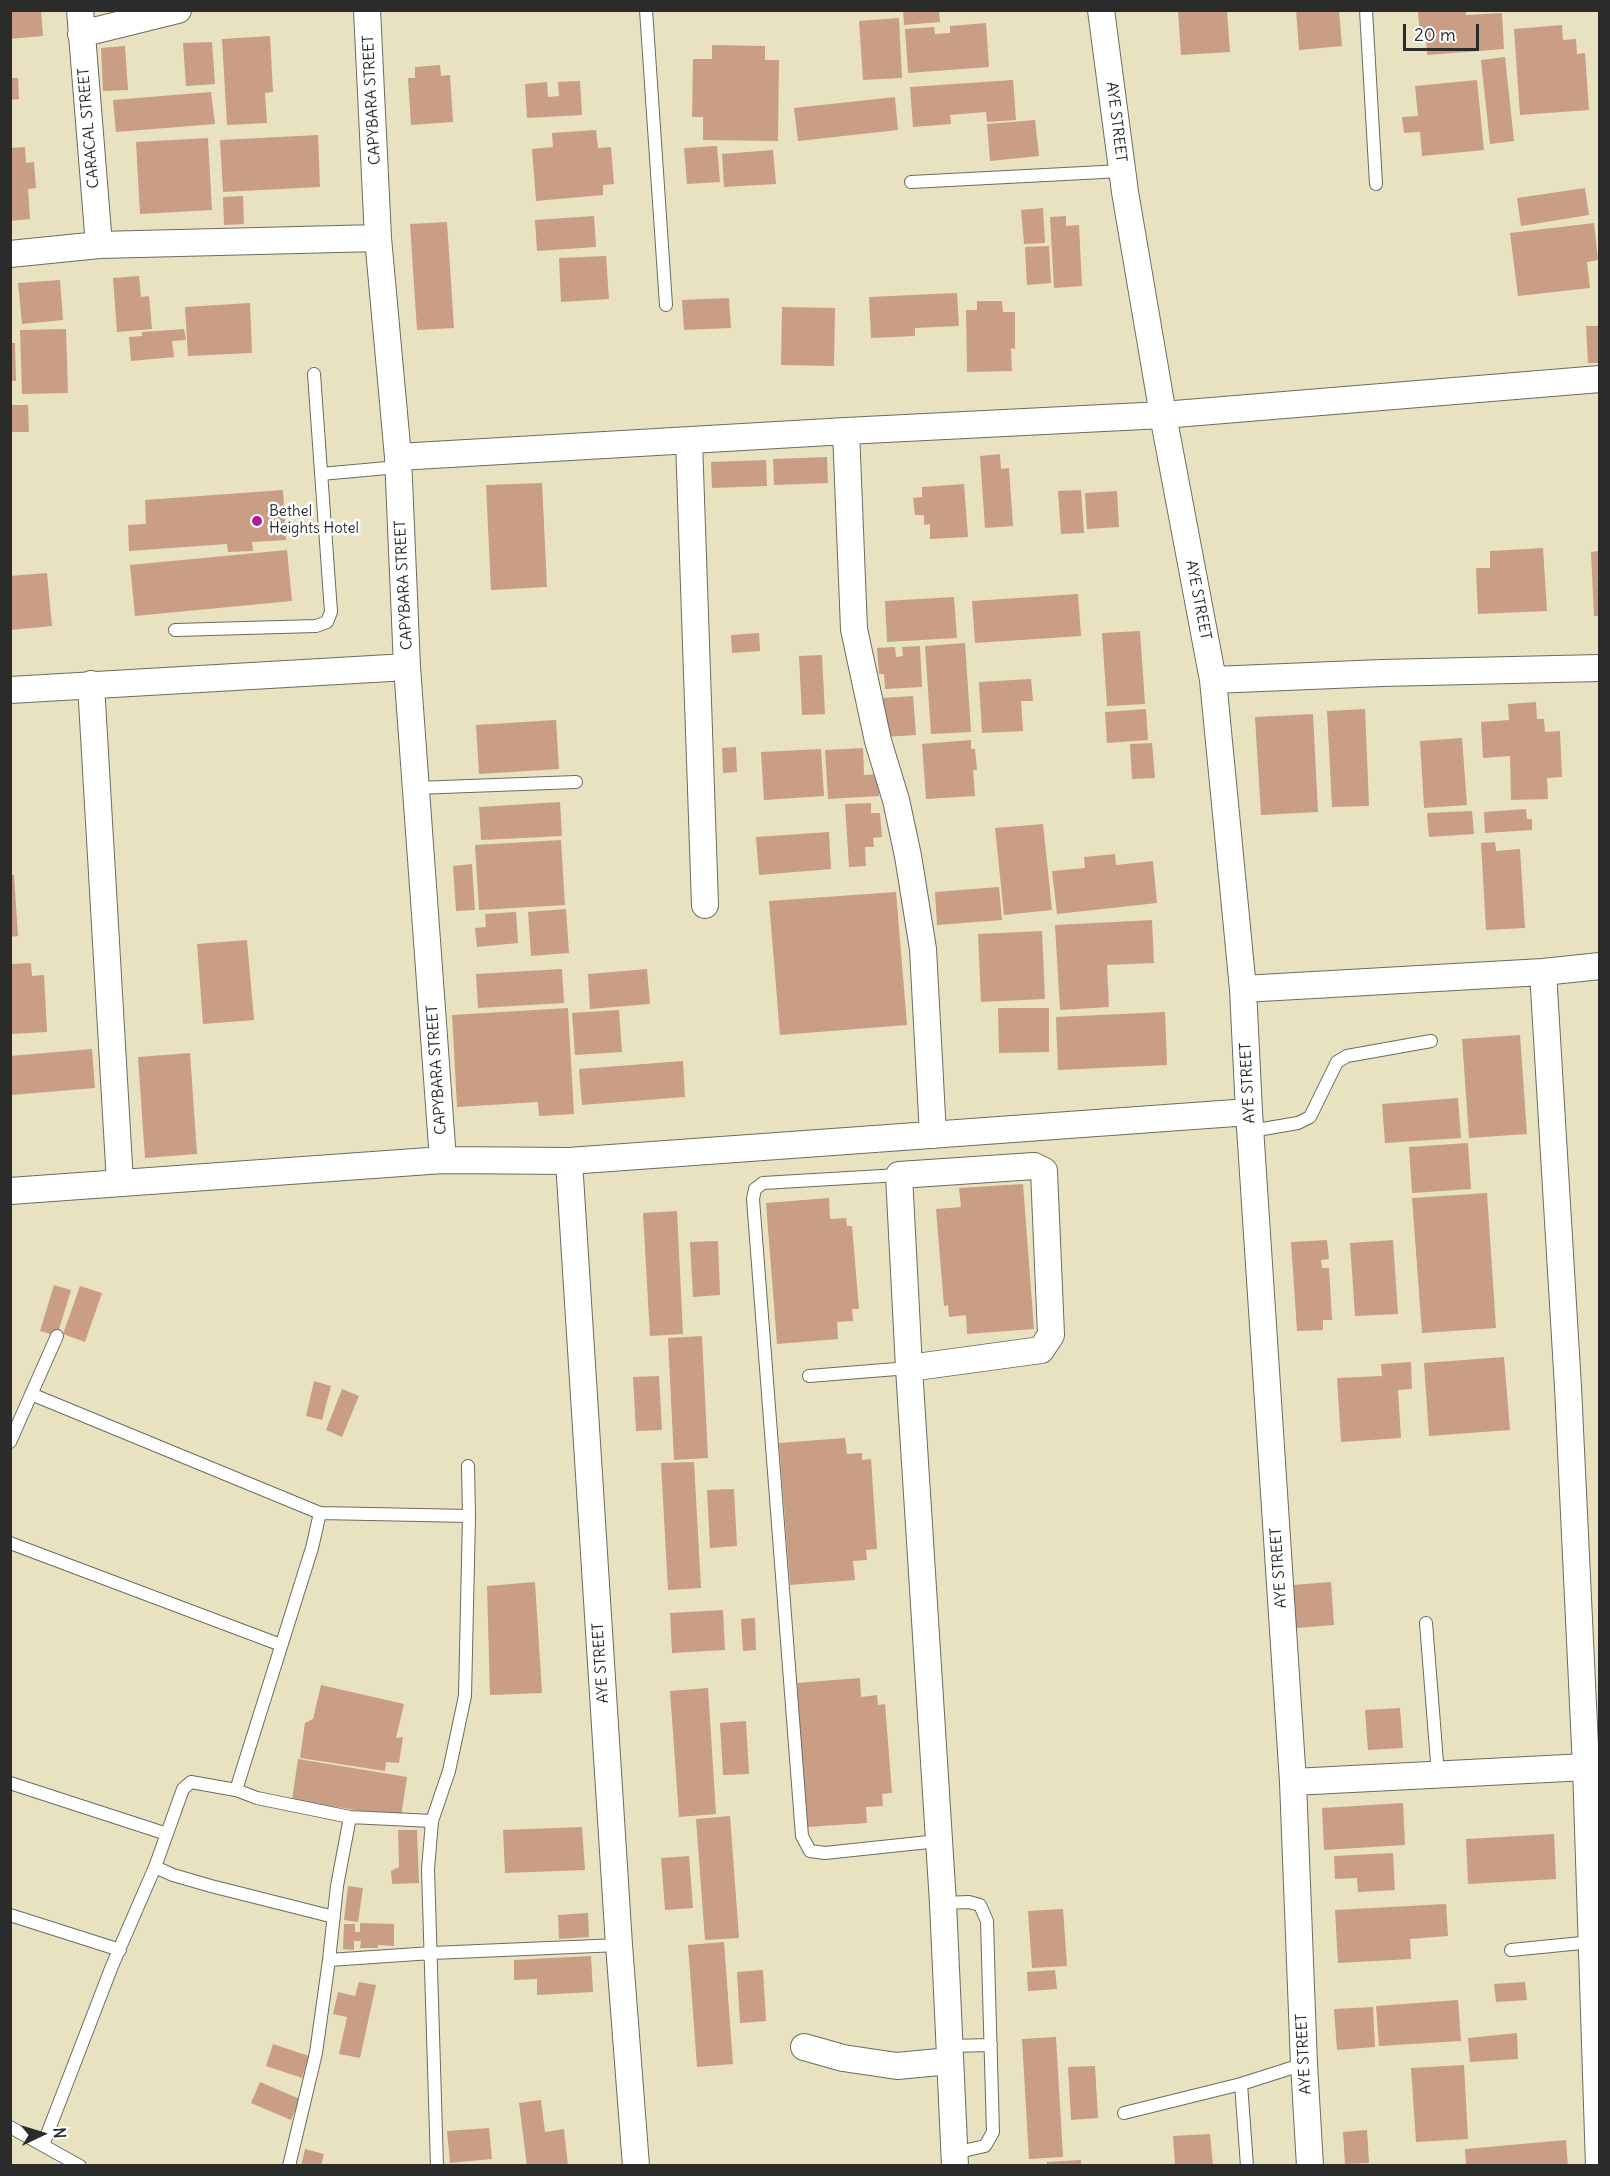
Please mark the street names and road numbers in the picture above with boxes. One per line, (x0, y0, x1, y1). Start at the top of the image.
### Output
street label: CAPYBARA STREET (360, 35, 384, 165)
street label: CARACAL STREET (75, 67, 103, 189)
street label: AYE STREET (1102, 81, 1130, 163)
street label: CAPYBARA STREET (392, 520, 416, 650)
street label: AYE STREET (1181, 559, 1215, 641)
street label: CAPYBARA STREET (423, 1004, 451, 1136)
street label: AYE STREET (1237, 1042, 1259, 1124)
street label: AYE STREET (1267, 1527, 1291, 1609)
street label: AYE STREET (589, 1622, 613, 1704)
street label: AYE STREET (1293, 2013, 1315, 2095)

